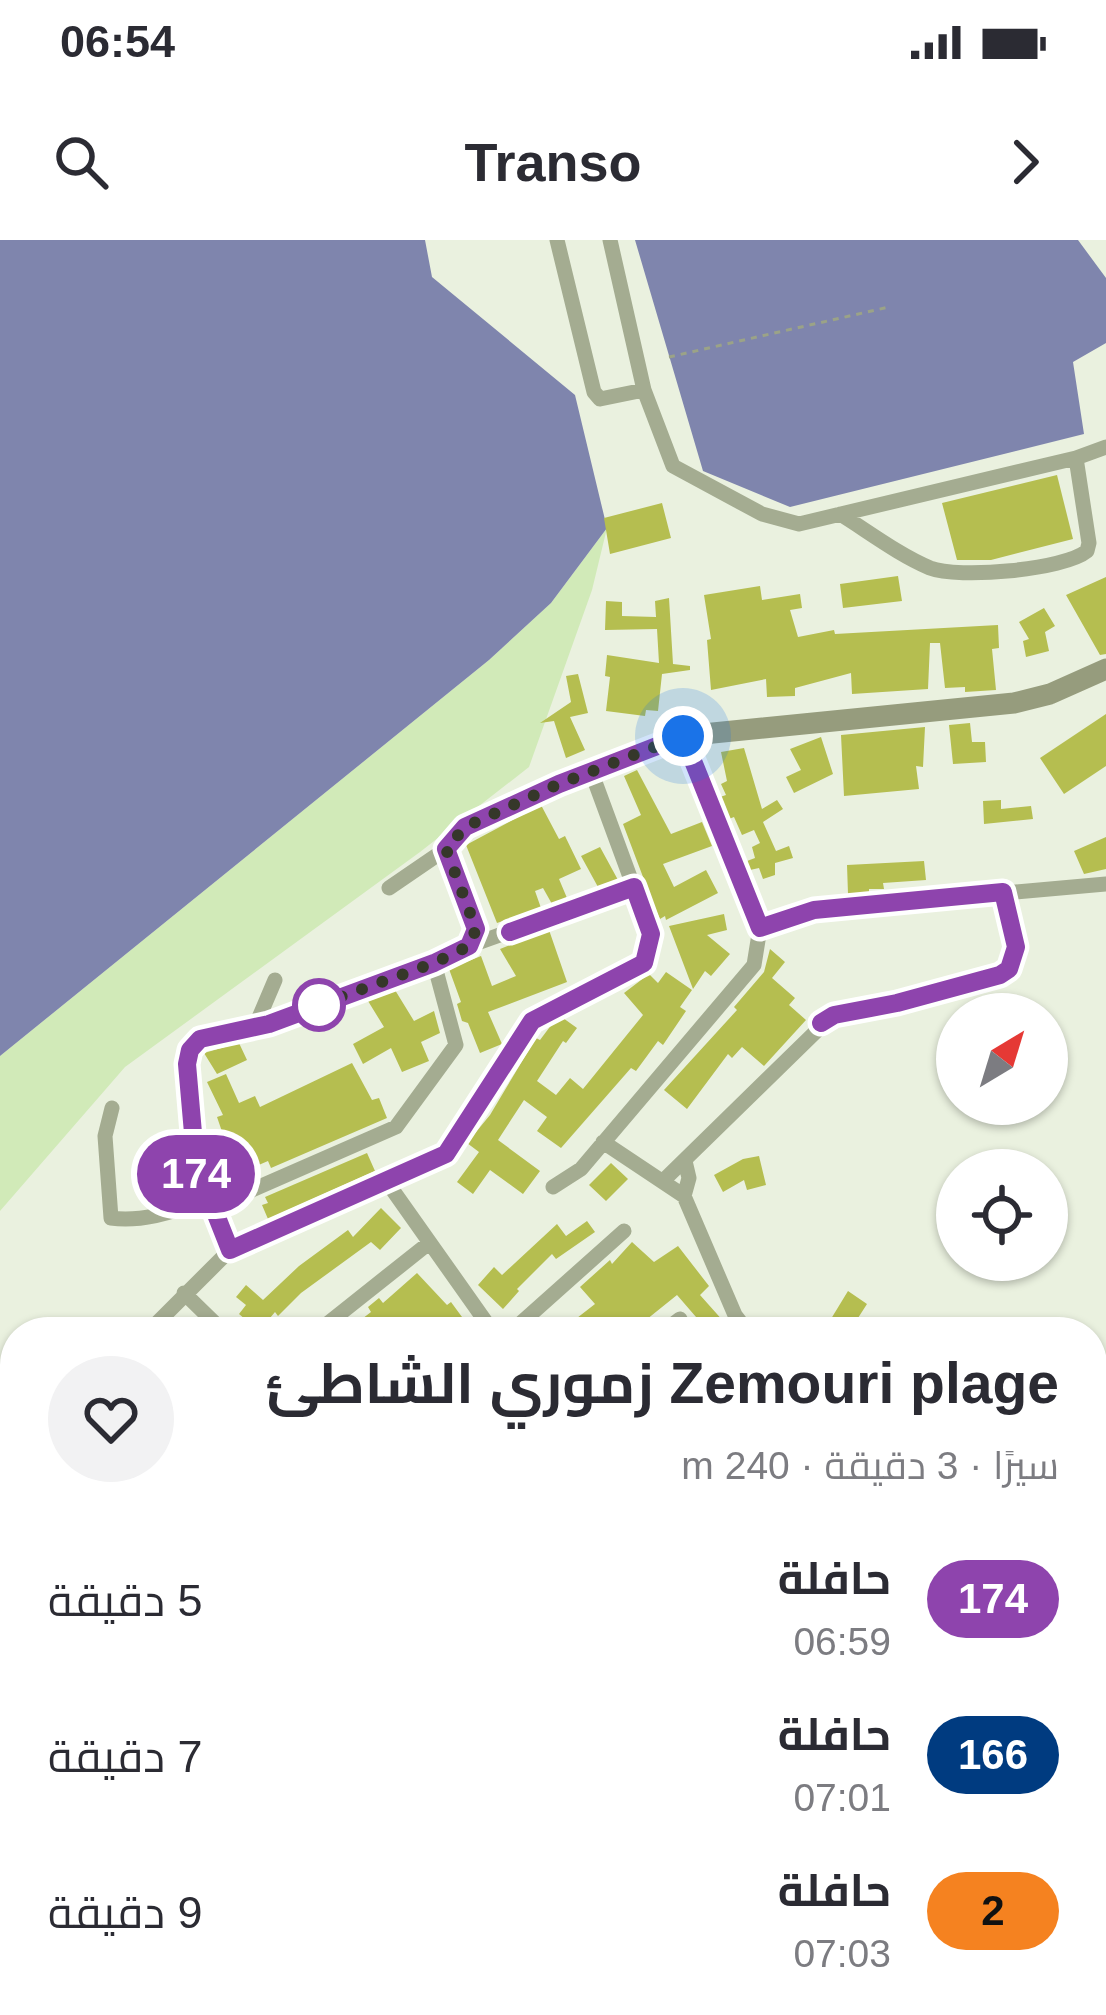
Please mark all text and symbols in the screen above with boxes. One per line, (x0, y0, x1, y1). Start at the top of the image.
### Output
text: 06:54 (60, 16, 175, 67)
icon: search (48, 129, 114, 195)
icon: forward (992, 129, 1058, 195)
text: Transo (464, 132, 642, 192)
your location (653, 706, 713, 766)
unlabelled marker (294, 980, 344, 1030)
north arrow (936, 993, 1068, 1125)
map controls (936, 993, 1068, 1281)
line badge: 174 (127, 1135, 265, 1213)
button: locate (936, 1149, 1068, 1281)
text: 174 (161, 1150, 231, 1197)
text: Zemouri plage زموري الشاطئ (267, 1351, 1059, 1415)
button: heart (48, 1356, 174, 1482)
text: سيرًا · 3 دقيقة · 240 m (681, 1444, 1059, 1487)
text: حافلة (778, 1553, 891, 1604)
text: 5 دقيقة (48, 1575, 203, 1626)
text: 174 (958, 1575, 1028, 1622)
text: 06:59 (793, 1620, 891, 1663)
text: حافلة (778, 1709, 891, 1760)
text: 7 دقيقة (48, 1731, 203, 1782)
text: 166 (958, 1731, 1028, 1778)
text: 07:01 (793, 1776, 891, 1819)
text: حافلة (778, 1865, 891, 1916)
text: 9 دقيقة (48, 1887, 203, 1938)
text: 2 (981, 1887, 1005, 1934)
text: 07:03 (793, 1932, 891, 1975)

